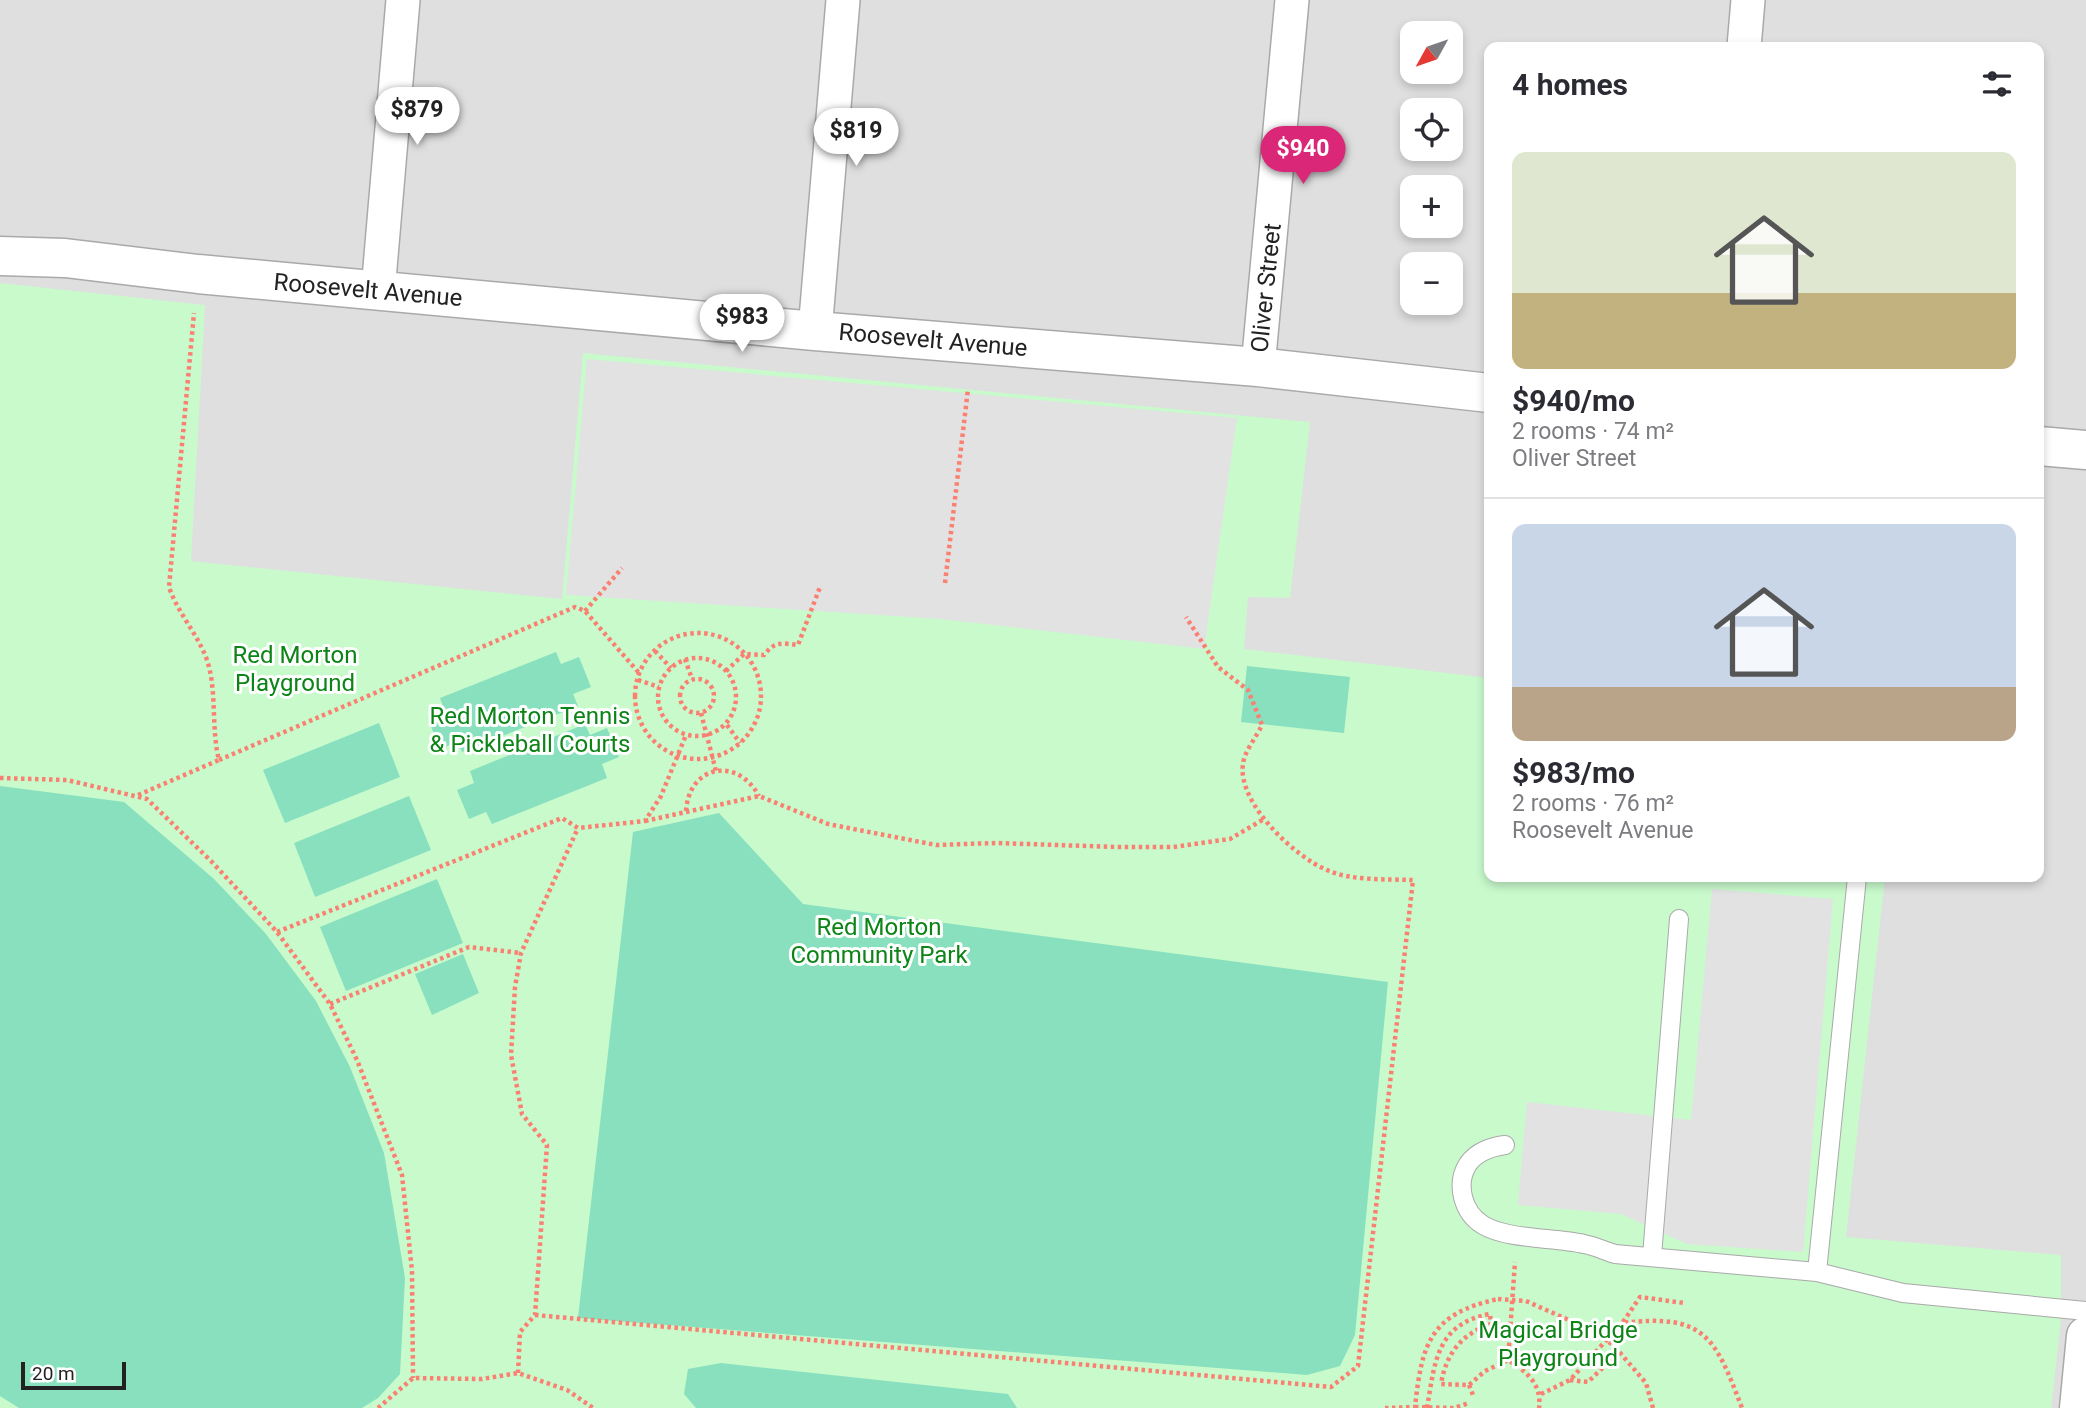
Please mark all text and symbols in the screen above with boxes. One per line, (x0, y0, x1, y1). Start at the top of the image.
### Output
north arrow (1400, 21, 1463, 84)
map controls (1400, 21, 1463, 315)
icon: filters (1978, 65, 2016, 103)
text: 4 homes (1512, 67, 1628, 102)
pin: $879 (376, 88, 458, 147)
text: $879 (391, 96, 443, 123)
button: locate (1400, 98, 1463, 161)
pin: $819 (815, 108, 897, 168)
text: $819 (830, 117, 882, 144)
pin: $940 (1262, 127, 1344, 186)
text: $940 (1277, 135, 1329, 162)
button: + (1400, 175, 1463, 238)
icon: home (1701, 197, 1827, 323)
street label: Oliver Street (1245, 222, 1287, 354)
button: − (1400, 252, 1463, 315)
street label: Roosevelt Avenue (272, 268, 464, 312)
pin: $983 (701, 294, 783, 354)
text: $983 (716, 303, 768, 330)
street label: Roosevelt Avenue (837, 318, 1029, 362)
text: $940/mo (1512, 383, 1635, 418)
text: 2 rooms · 74 m² (1512, 418, 1674, 445)
text: Oliver Street (1512, 445, 1636, 472)
icon: home (1701, 569, 1827, 695)
park label: Red Morton Playground (233, 641, 357, 697)
park label: Red Morton Tennis & Pickleball Courts (429, 702, 631, 758)
text: $983/mo (1512, 755, 1635, 790)
text: 2 rooms · 76 m² (1512, 790, 1674, 817)
text: Roosevelt Avenue (1512, 817, 1694, 844)
park label: Red Morton Community Park (790, 913, 968, 969)
park label: Magical Bridge Playground (1478, 1316, 1638, 1372)
scale bar (21, 1359, 126, 1391)
text: 20 m (32, 1362, 75, 1385)

